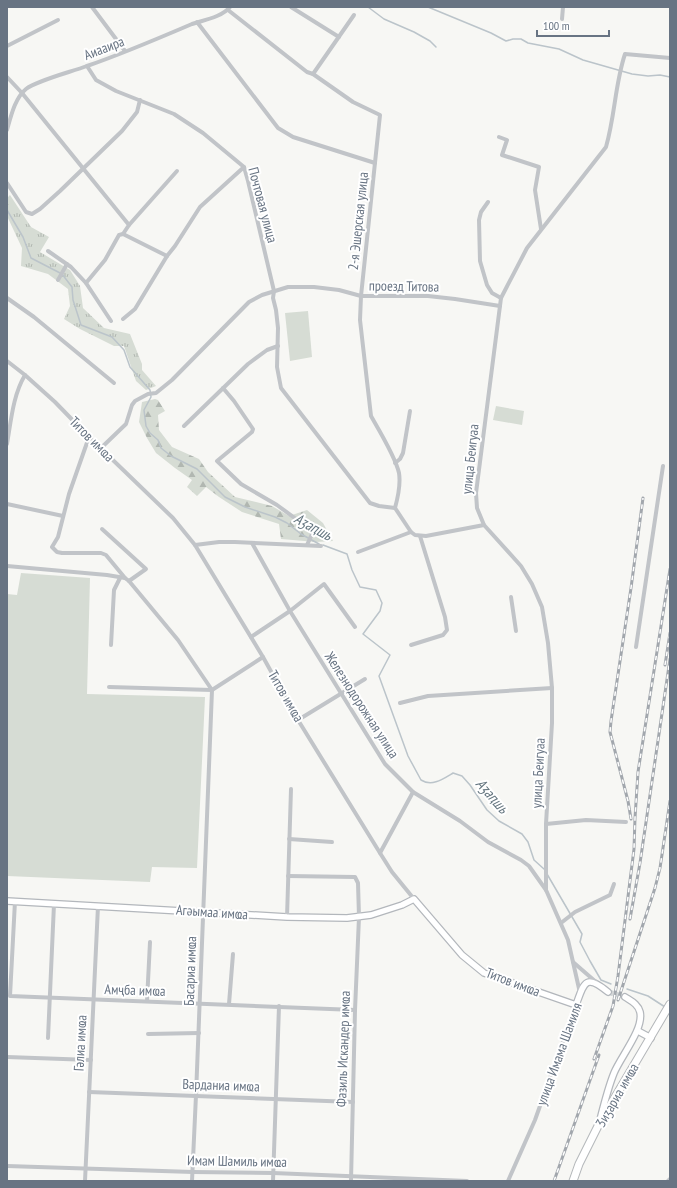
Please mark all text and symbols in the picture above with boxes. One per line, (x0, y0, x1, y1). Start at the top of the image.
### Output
scale bar (537, 12, 609, 38)
text: 100 m (543, 18, 570, 33)
street label: Аиааира (81, 32, 127, 64)
street label: Почтовая улица (244, 165, 282, 245)
street label: 2-я Эшерская улица (344, 171, 372, 271)
street label: проезд Титова (369, 276, 439, 296)
street label: Титов имҩа (66, 413, 118, 465)
street label: улица Беигуаа (457, 423, 483, 495)
water label: Аӡаԥшь (291, 509, 337, 545)
street label: Железнодорожная улица (320, 648, 403, 762)
street label: Титов имҩа (264, 667, 308, 725)
street label: улица Беигуаа (527, 737, 549, 809)
water label: Аӡаԥшь (472, 774, 514, 818)
street label: Агәымаа имҩа (175, 901, 249, 923)
street label: Басариа имҩа (180, 936, 200, 1006)
street label: Титов имҩа (483, 963, 543, 1001)
street label: Амҷба имҩа (104, 980, 166, 1000)
street label: Фазиль Искандер имҩа (332, 991, 354, 1107)
street label: улица Имама Шамиля (532, 1000, 586, 1108)
street label: Гәлиа имҩа (70, 1014, 90, 1072)
street label: Ӡиӡариа имҩа (591, 1060, 643, 1130)
street label: Варданиа имҩа (182, 1075, 260, 1095)
street label: Имам Шамиль имҩа (187, 1151, 287, 1171)

